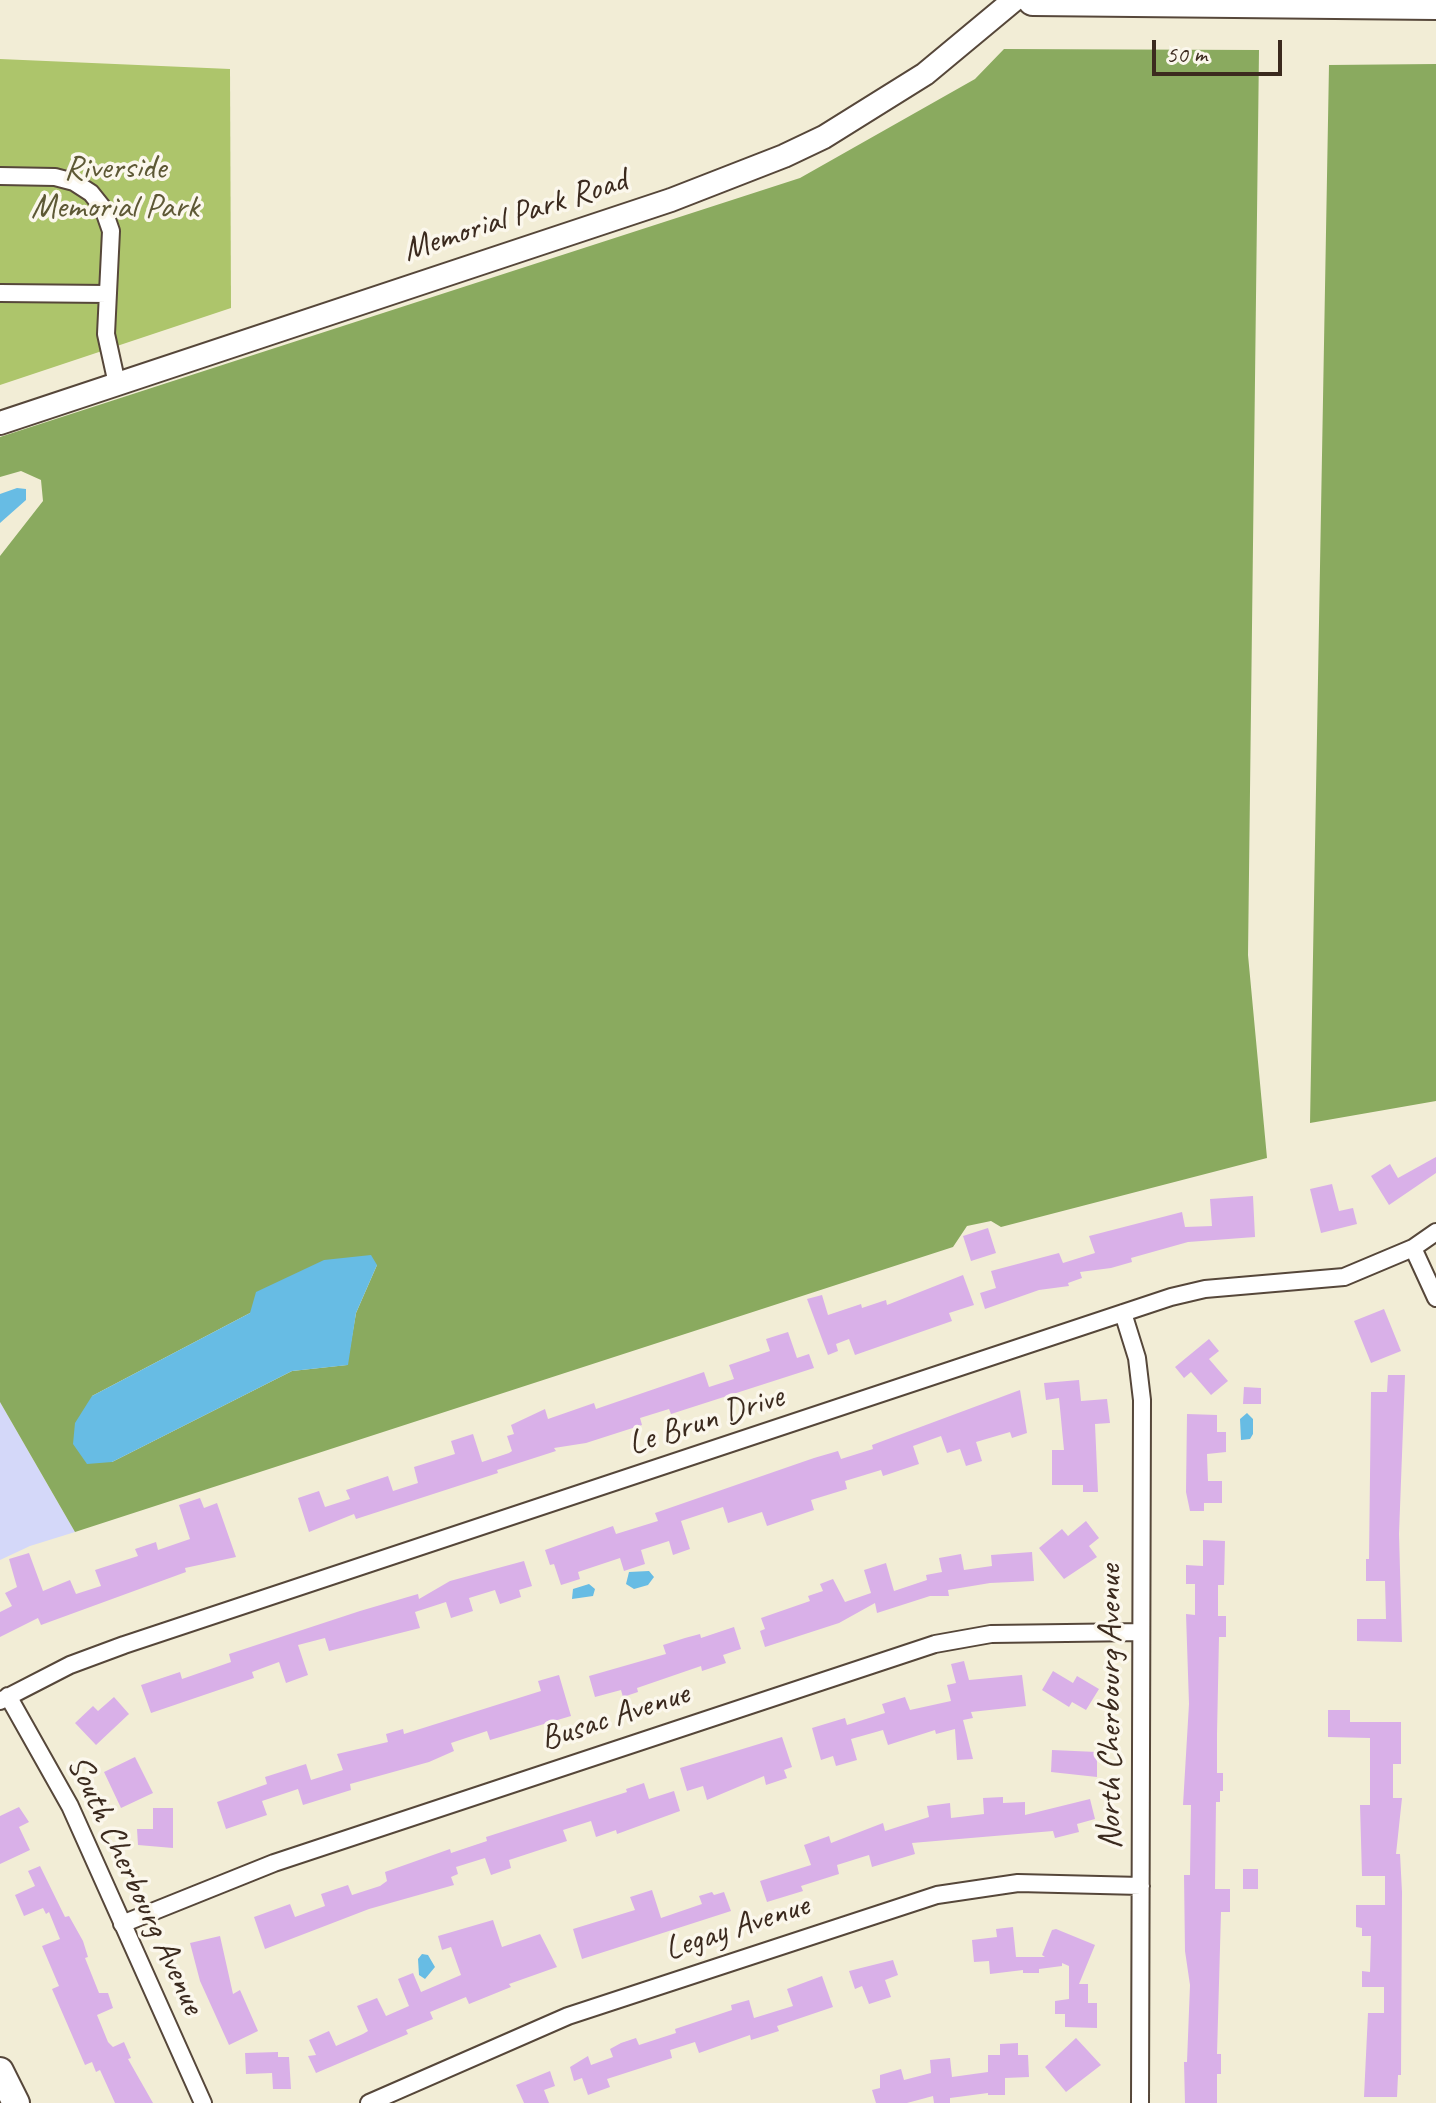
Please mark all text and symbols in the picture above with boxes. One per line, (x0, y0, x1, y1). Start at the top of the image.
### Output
scale bar (1156, 24, 1286, 74)
text: 50 m (1166, 39, 1207, 69)
park label: Riverside Memorial Park (31, 149, 199, 228)
street label: Memorial Park Road (398, 161, 632, 271)
street label: Le Brun Drive (623, 1377, 789, 1465)
street label: North Cherbourg Avenue (1091, 1565, 1131, 1849)
street label: Busac Avenue (536, 1674, 694, 1760)
street label: South Cherbourg Avenue (57, 1749, 213, 2021)
street label: Legay Avenue (660, 1886, 814, 1970)

